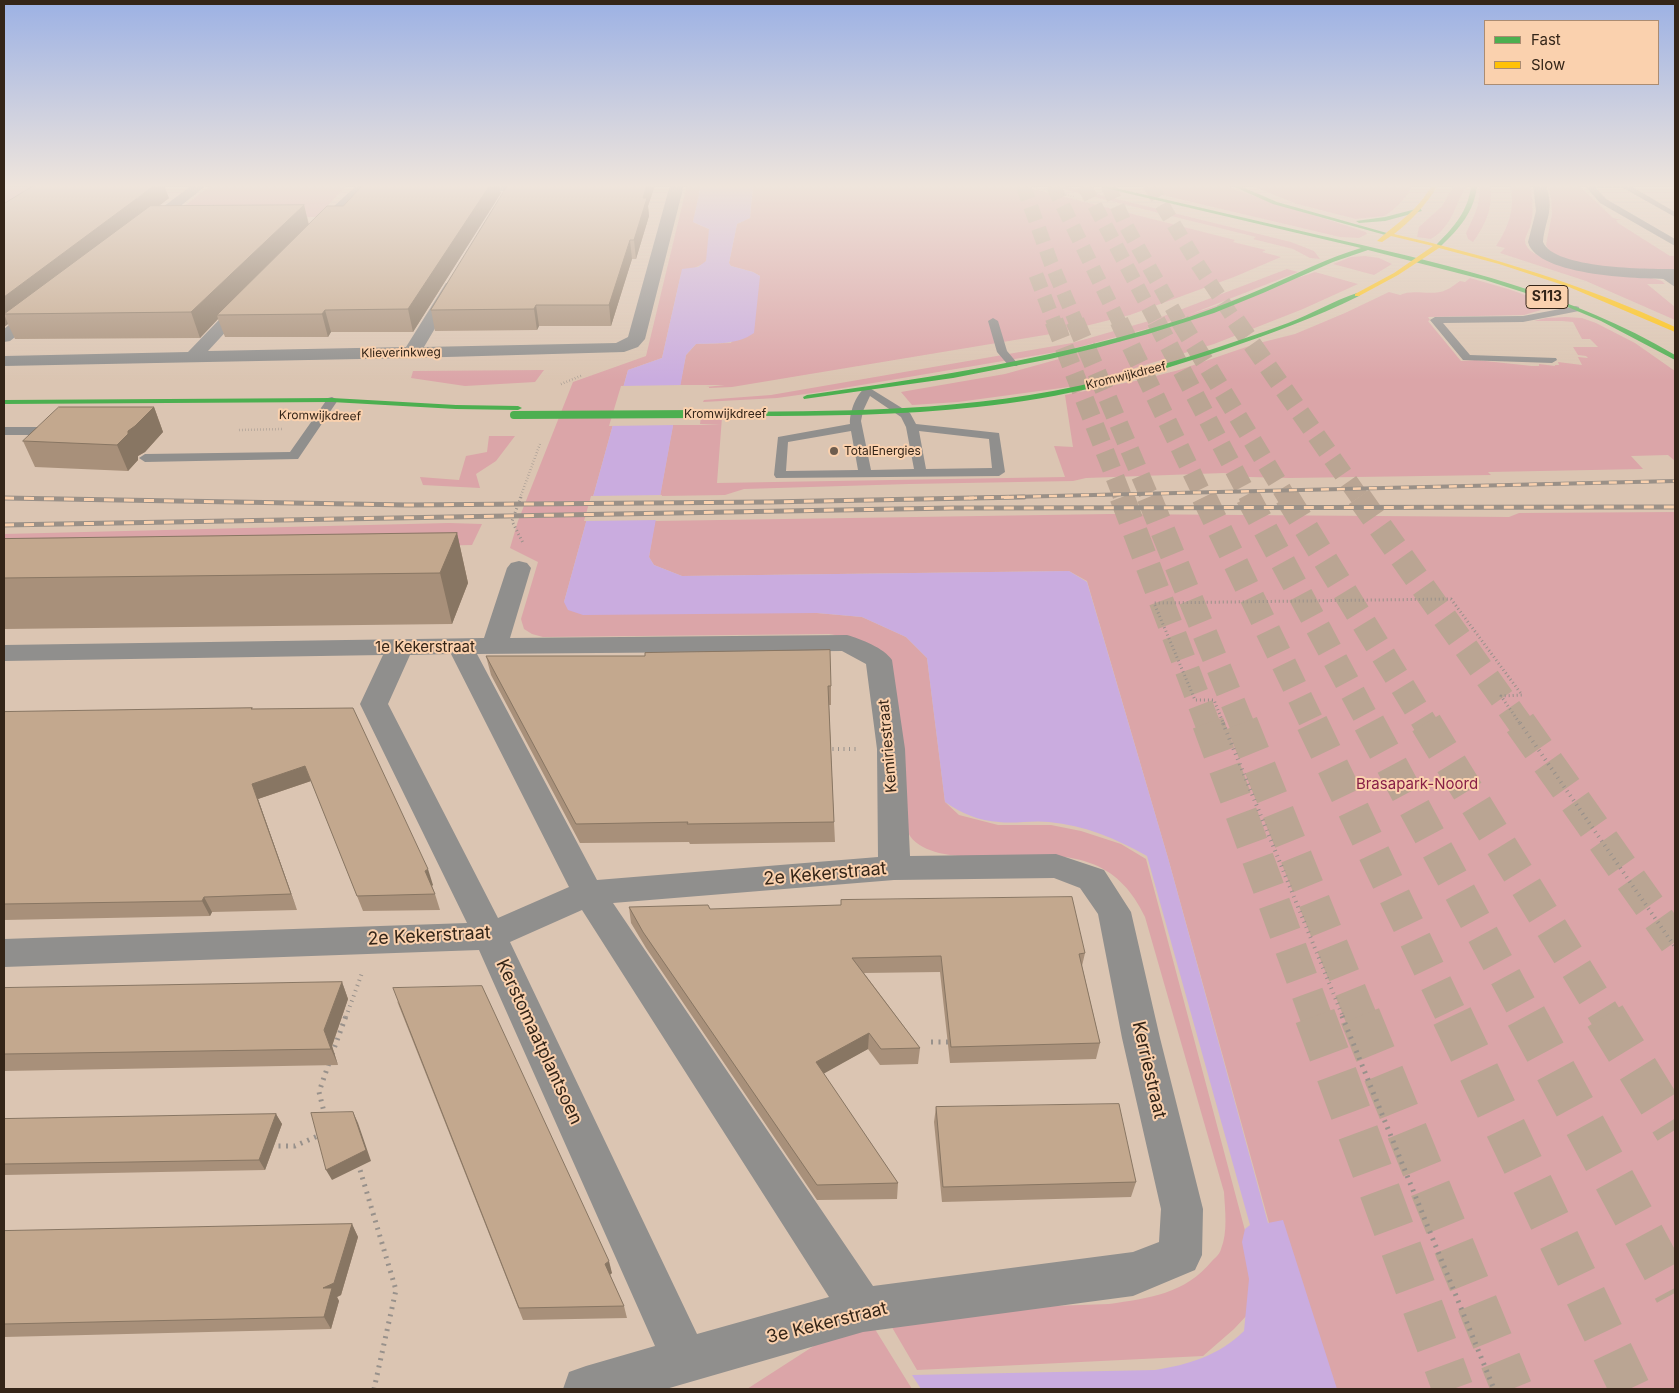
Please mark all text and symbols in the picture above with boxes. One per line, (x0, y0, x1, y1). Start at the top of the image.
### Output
legend (1484, 20, 1659, 85)
text: Fast (1531, 30, 1561, 49)
text: Slow (1531, 55, 1565, 74)
road number: S113 (1526, 286, 1568, 308)
street label: Klieverinkweg (361, 345, 441, 361)
street label: Kromwijkdreef (1084, 359, 1168, 393)
street label: Kromwijkdreef (684, 407, 766, 421)
street label: Kromwijkdreef (279, 408, 361, 424)
place label: TotalEnergies (844, 444, 921, 458)
marker: TotalEnergies (828, 445, 840, 457)
street label: 1e Kekerstraat (375, 638, 475, 656)
street label: Kemiriestraat (875, 699, 901, 793)
park label: Brasapark-Noord (1356, 775, 1478, 793)
street label: 2e Kekerstraat (763, 858, 887, 890)
street label: 2e Kekerstraat (367, 922, 491, 950)
street label: Kerstomaatplantsoen (491, 956, 587, 1128)
street label: Kerriestraat (1127, 1019, 1171, 1121)
street label: 3e Kekerstraat (764, 1298, 890, 1348)

